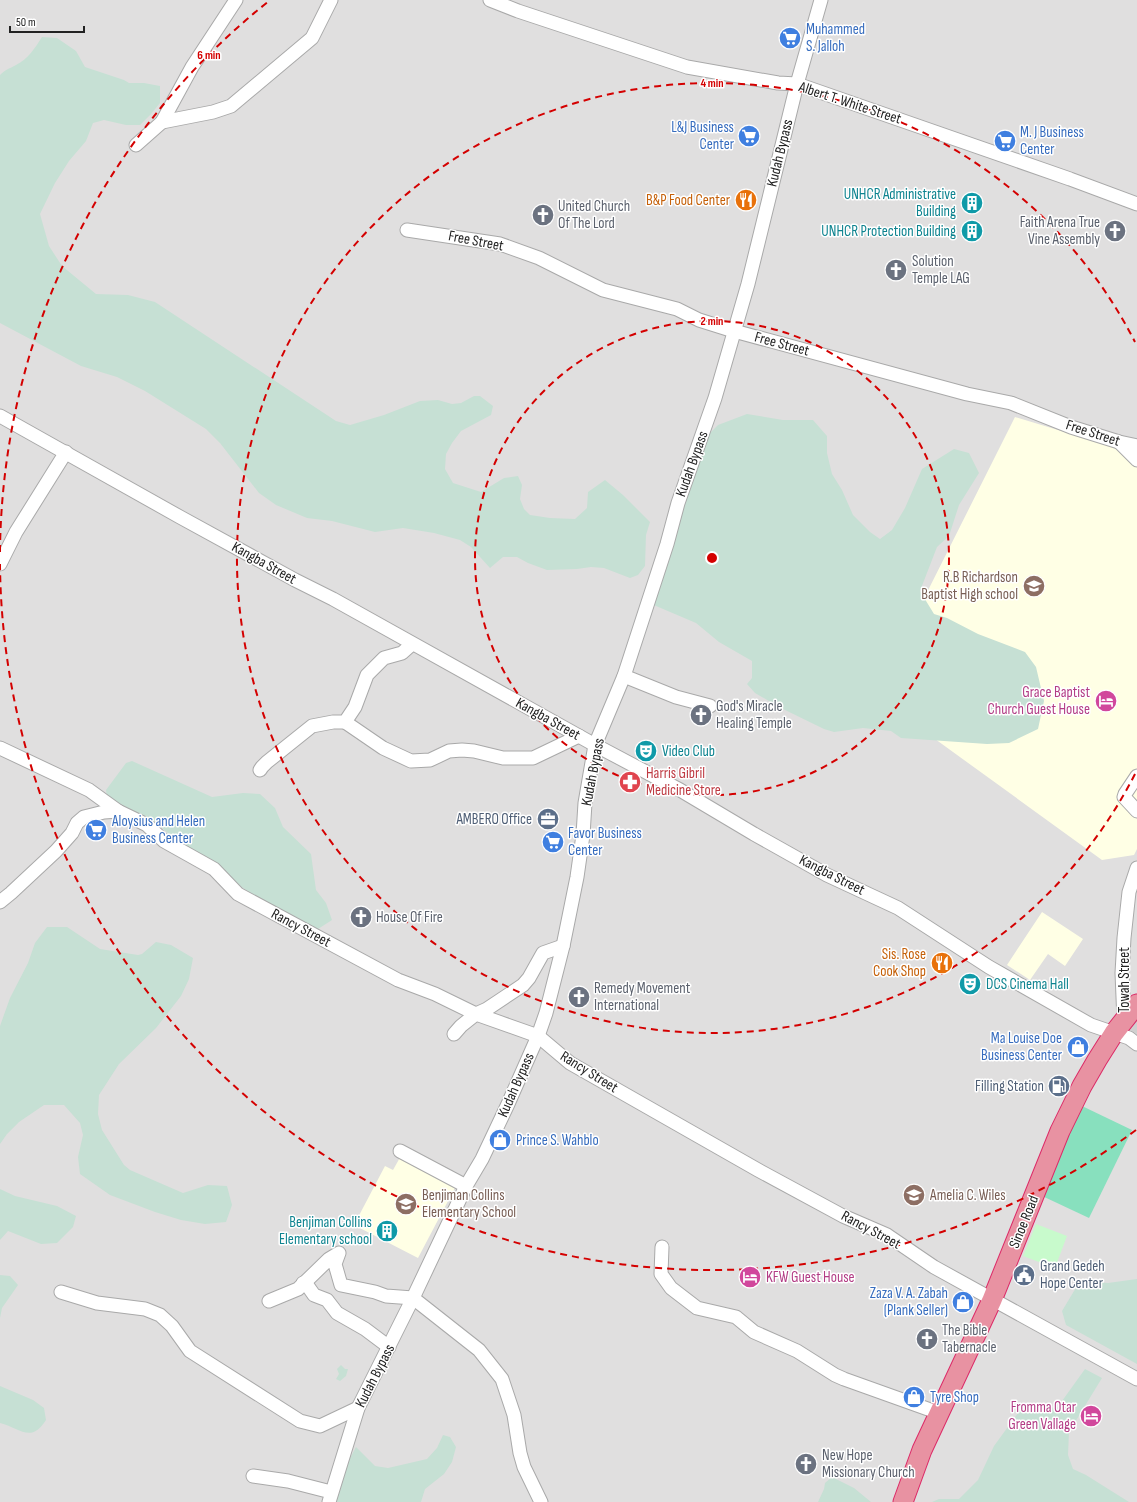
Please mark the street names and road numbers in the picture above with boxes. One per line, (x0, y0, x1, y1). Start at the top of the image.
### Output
street label: Albert T. White Street (795, 77, 904, 129)
street label: Kudah Bypass (762, 117, 798, 189)
street label: Free Street (447, 226, 506, 256)
street label: Free Street (753, 328, 812, 361)
street label: Free Street (1064, 415, 1123, 451)
street label: Kudah Bypass (671, 429, 713, 499)
street label: Kangba Street (228, 538, 300, 589)
street label: Kangba Street (512, 694, 584, 745)
street label: Kudah Bypass (577, 736, 609, 808)
street label: Kangba Street (796, 850, 868, 900)
street label: Rancy Street (268, 904, 334, 952)
street label: Towah Street (1115, 947, 1134, 1013)
street label: Rancy Street (557, 1047, 622, 1097)
street label: Kudah Bypass (493, 1050, 539, 1120)
street label: Sinoe Road (1005, 1193, 1043, 1251)
street label: Rancy Street (838, 1206, 904, 1254)
street label: Kudah Bypass (351, 1341, 399, 1411)

